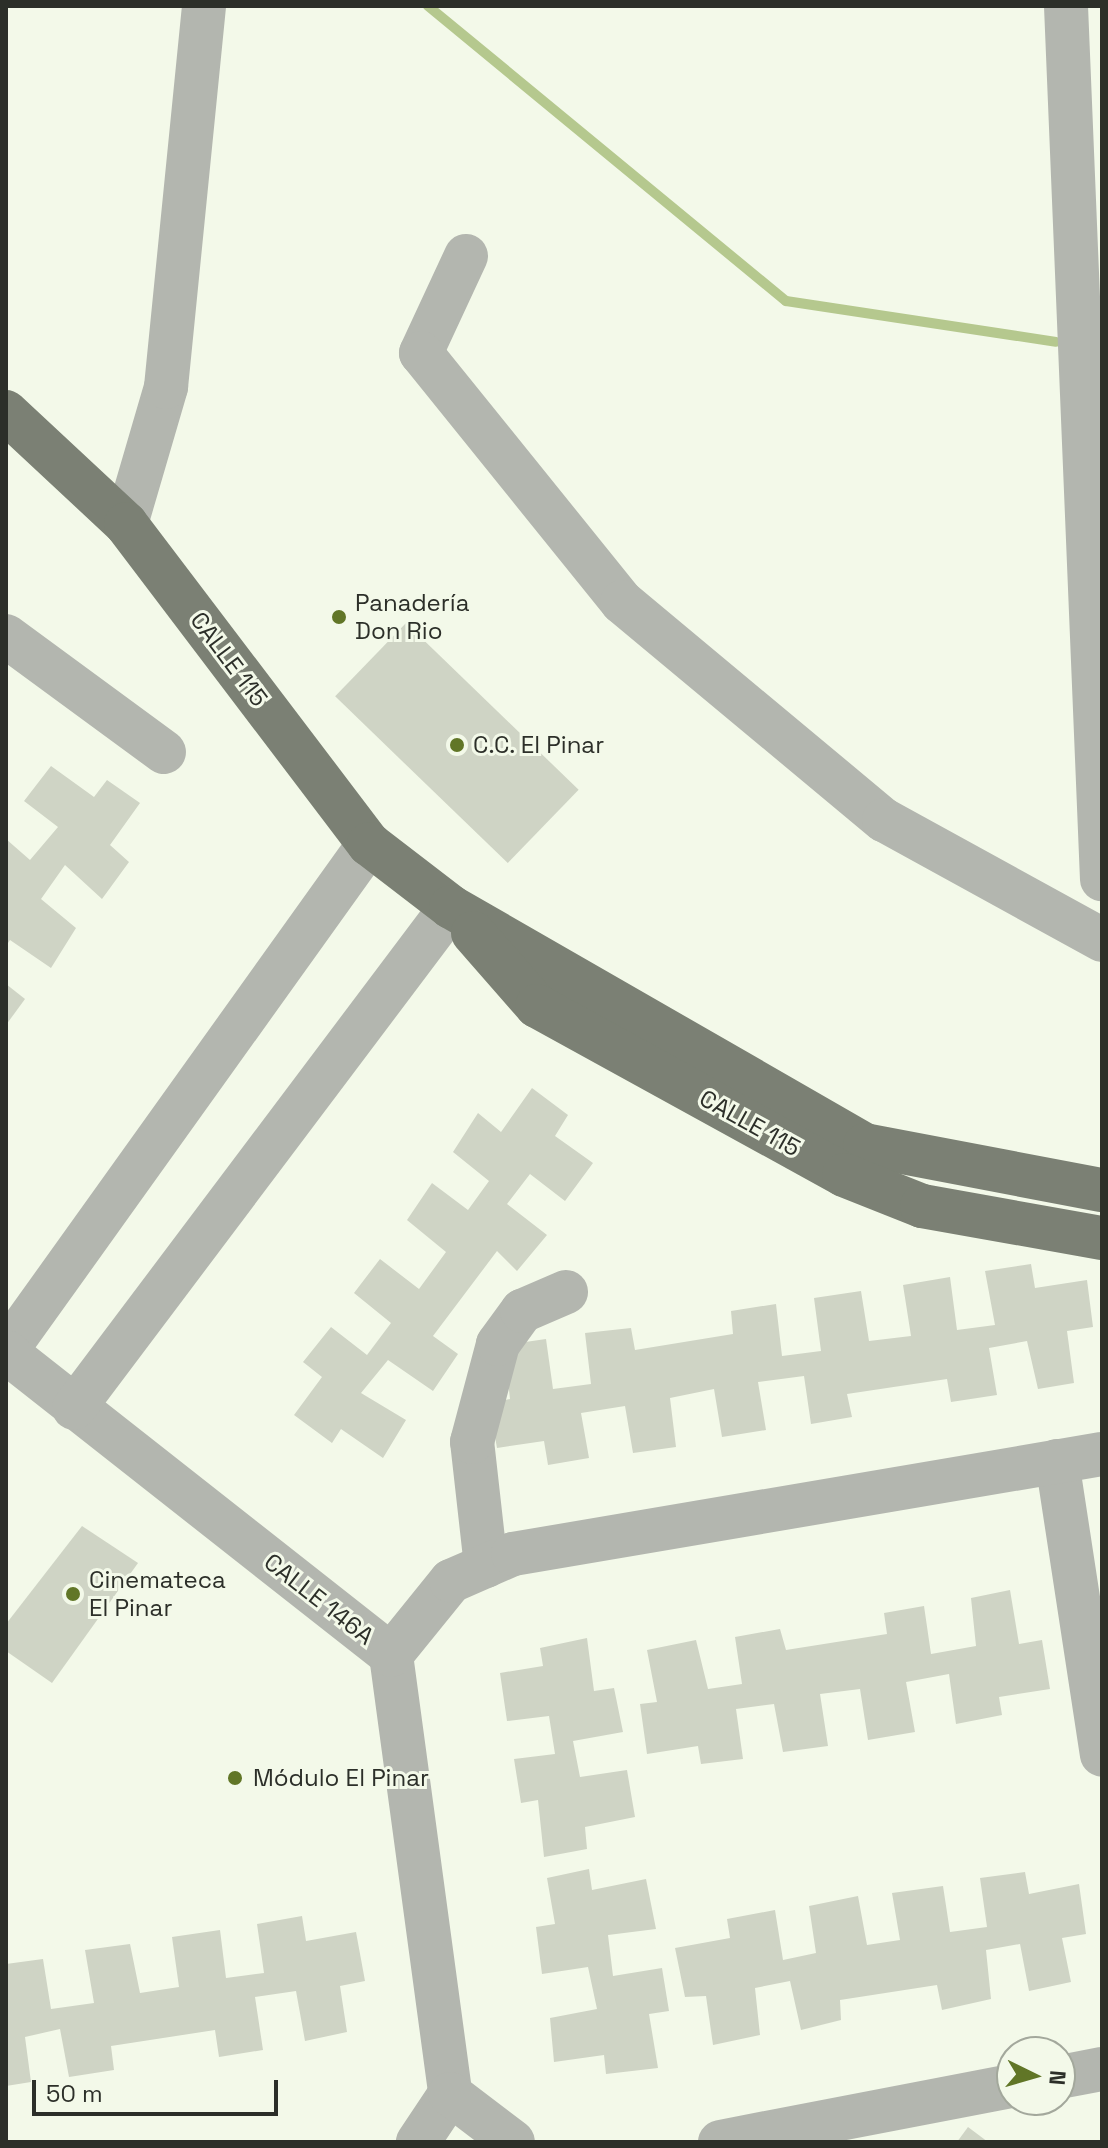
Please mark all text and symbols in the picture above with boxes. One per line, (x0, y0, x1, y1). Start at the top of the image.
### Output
place label: Panadería Don Rio (355, 589, 470, 645)
street label: CALLE 115 (184, 606, 274, 712)
marker: Panadería Don Rio (330, 608, 348, 626)
place label: C.C. El Pinar (473, 731, 605, 759)
marker: C.C. El Pinar (448, 736, 466, 754)
street label: CALLE 115 (695, 1084, 805, 1162)
street label: CALLE 146A (258, 1547, 380, 1651)
place label: Cinemateca El Pinar (89, 1566, 226, 1622)
marker: Cinemateca El Pinar (64, 1585, 82, 1603)
place label: Módulo El Pinar (253, 1764, 429, 1792)
marker: Módulo El Pinar (224, 1767, 246, 1789)
north arrow (996, 2036, 1076, 2116)
scale bar (36, 2064, 282, 2114)
text: N (1043, 2069, 1073, 2086)
text: 50 m (46, 2078, 103, 2109)

